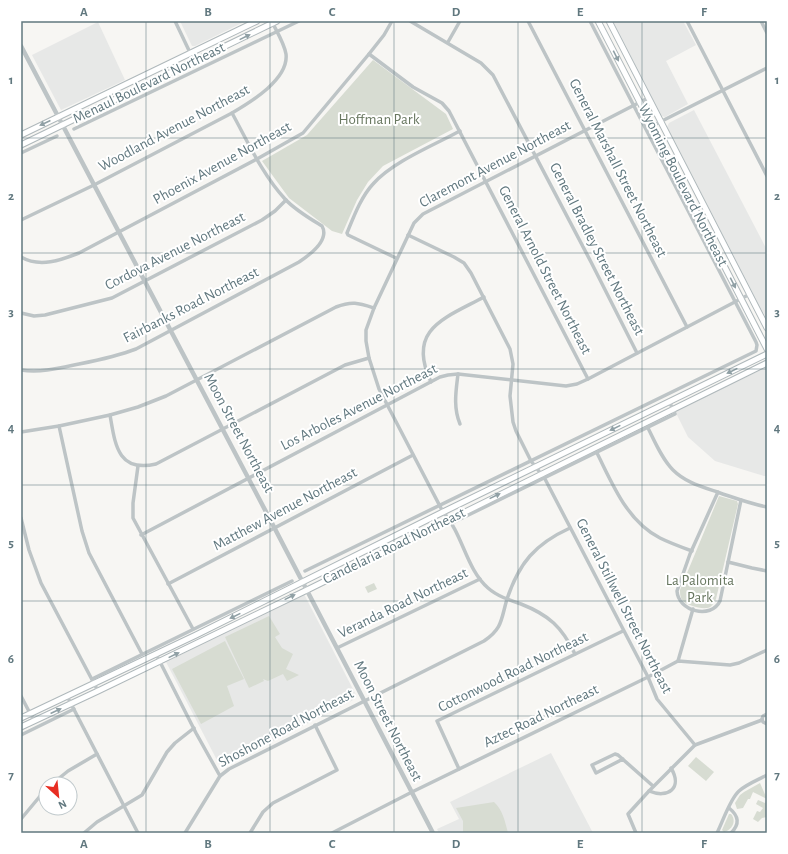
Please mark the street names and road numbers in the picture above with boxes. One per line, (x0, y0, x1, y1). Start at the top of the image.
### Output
street label: Menaul Boulevard Northeast (71, 40, 228, 126)
street label: General Marshall Street Northeast (566, 76, 670, 260)
street label: Woodland Avenue Northeast (96, 82, 252, 174)
street label: Wyoming Boulevard Northeast (635, 101, 731, 269)
street label: Claremont Avenue Northeast (417, 118, 573, 210)
street label: Phoenix Avenue Northeast (150, 119, 294, 207)
street label: General Bradley Street Northeast (547, 160, 647, 338)
street label: General Arnold Street Northeast (496, 183, 594, 357)
street label: Cordova Avenue Northeast (103, 209, 248, 293)
street label: Fairbanks Road Northeast (121, 264, 261, 346)
street label: Los Arboles Avenue Northeast (278, 361, 440, 453)
street label: Moon Street Northeast (201, 371, 277, 495)
street label: Matthew Avenue Northeast (211, 465, 360, 553)
street label: Candelaria Road Northeast (320, 505, 468, 587)
street label: General Stillwell Street Northeast (573, 516, 675, 696)
street label: Veranda Road Northeast (336, 565, 470, 641)
street label: Cottonwood Road Northeast (436, 629, 591, 715)
street label: Moon Street Northeast (351, 658, 425, 784)
street label: Aztec Road Northeast (481, 682, 601, 750)
street label: Shoshone Road Northeast (216, 686, 356, 770)

